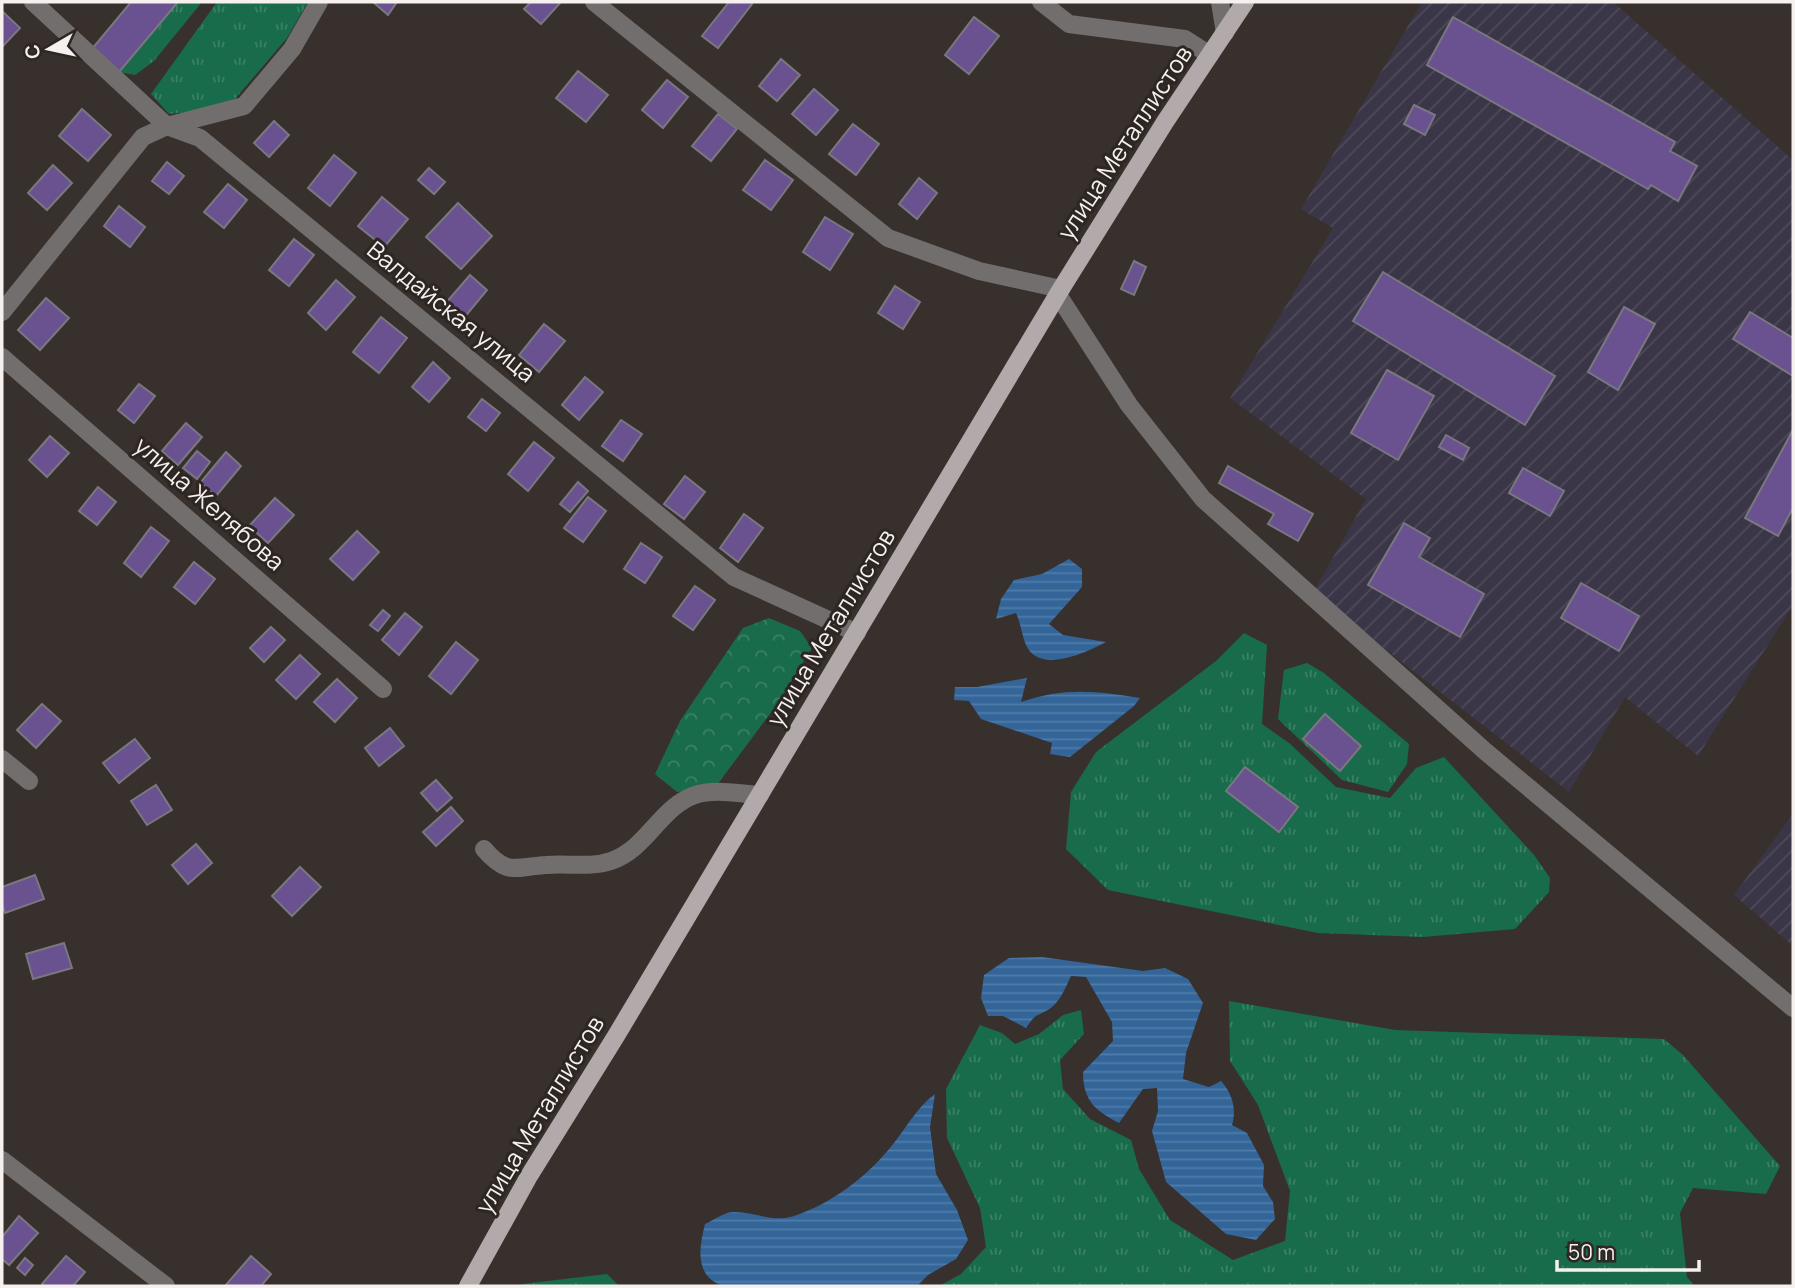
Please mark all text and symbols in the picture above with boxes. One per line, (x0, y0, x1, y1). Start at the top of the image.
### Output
north arrow (14, 14, 84, 84)
street label: улица Металлистов (1049, 39, 1199, 245)
text: С (18, 43, 46, 61)
street label: Валдайская улица (361, 233, 543, 389)
street label: улица Желябова (128, 429, 292, 577)
street label: улица Металлистов (758, 522, 902, 732)
street label: улица Металлистов (467, 1009, 611, 1219)
scale bar (1557, 1228, 1699, 1272)
text: 50 m (1568, 1238, 1615, 1266)

